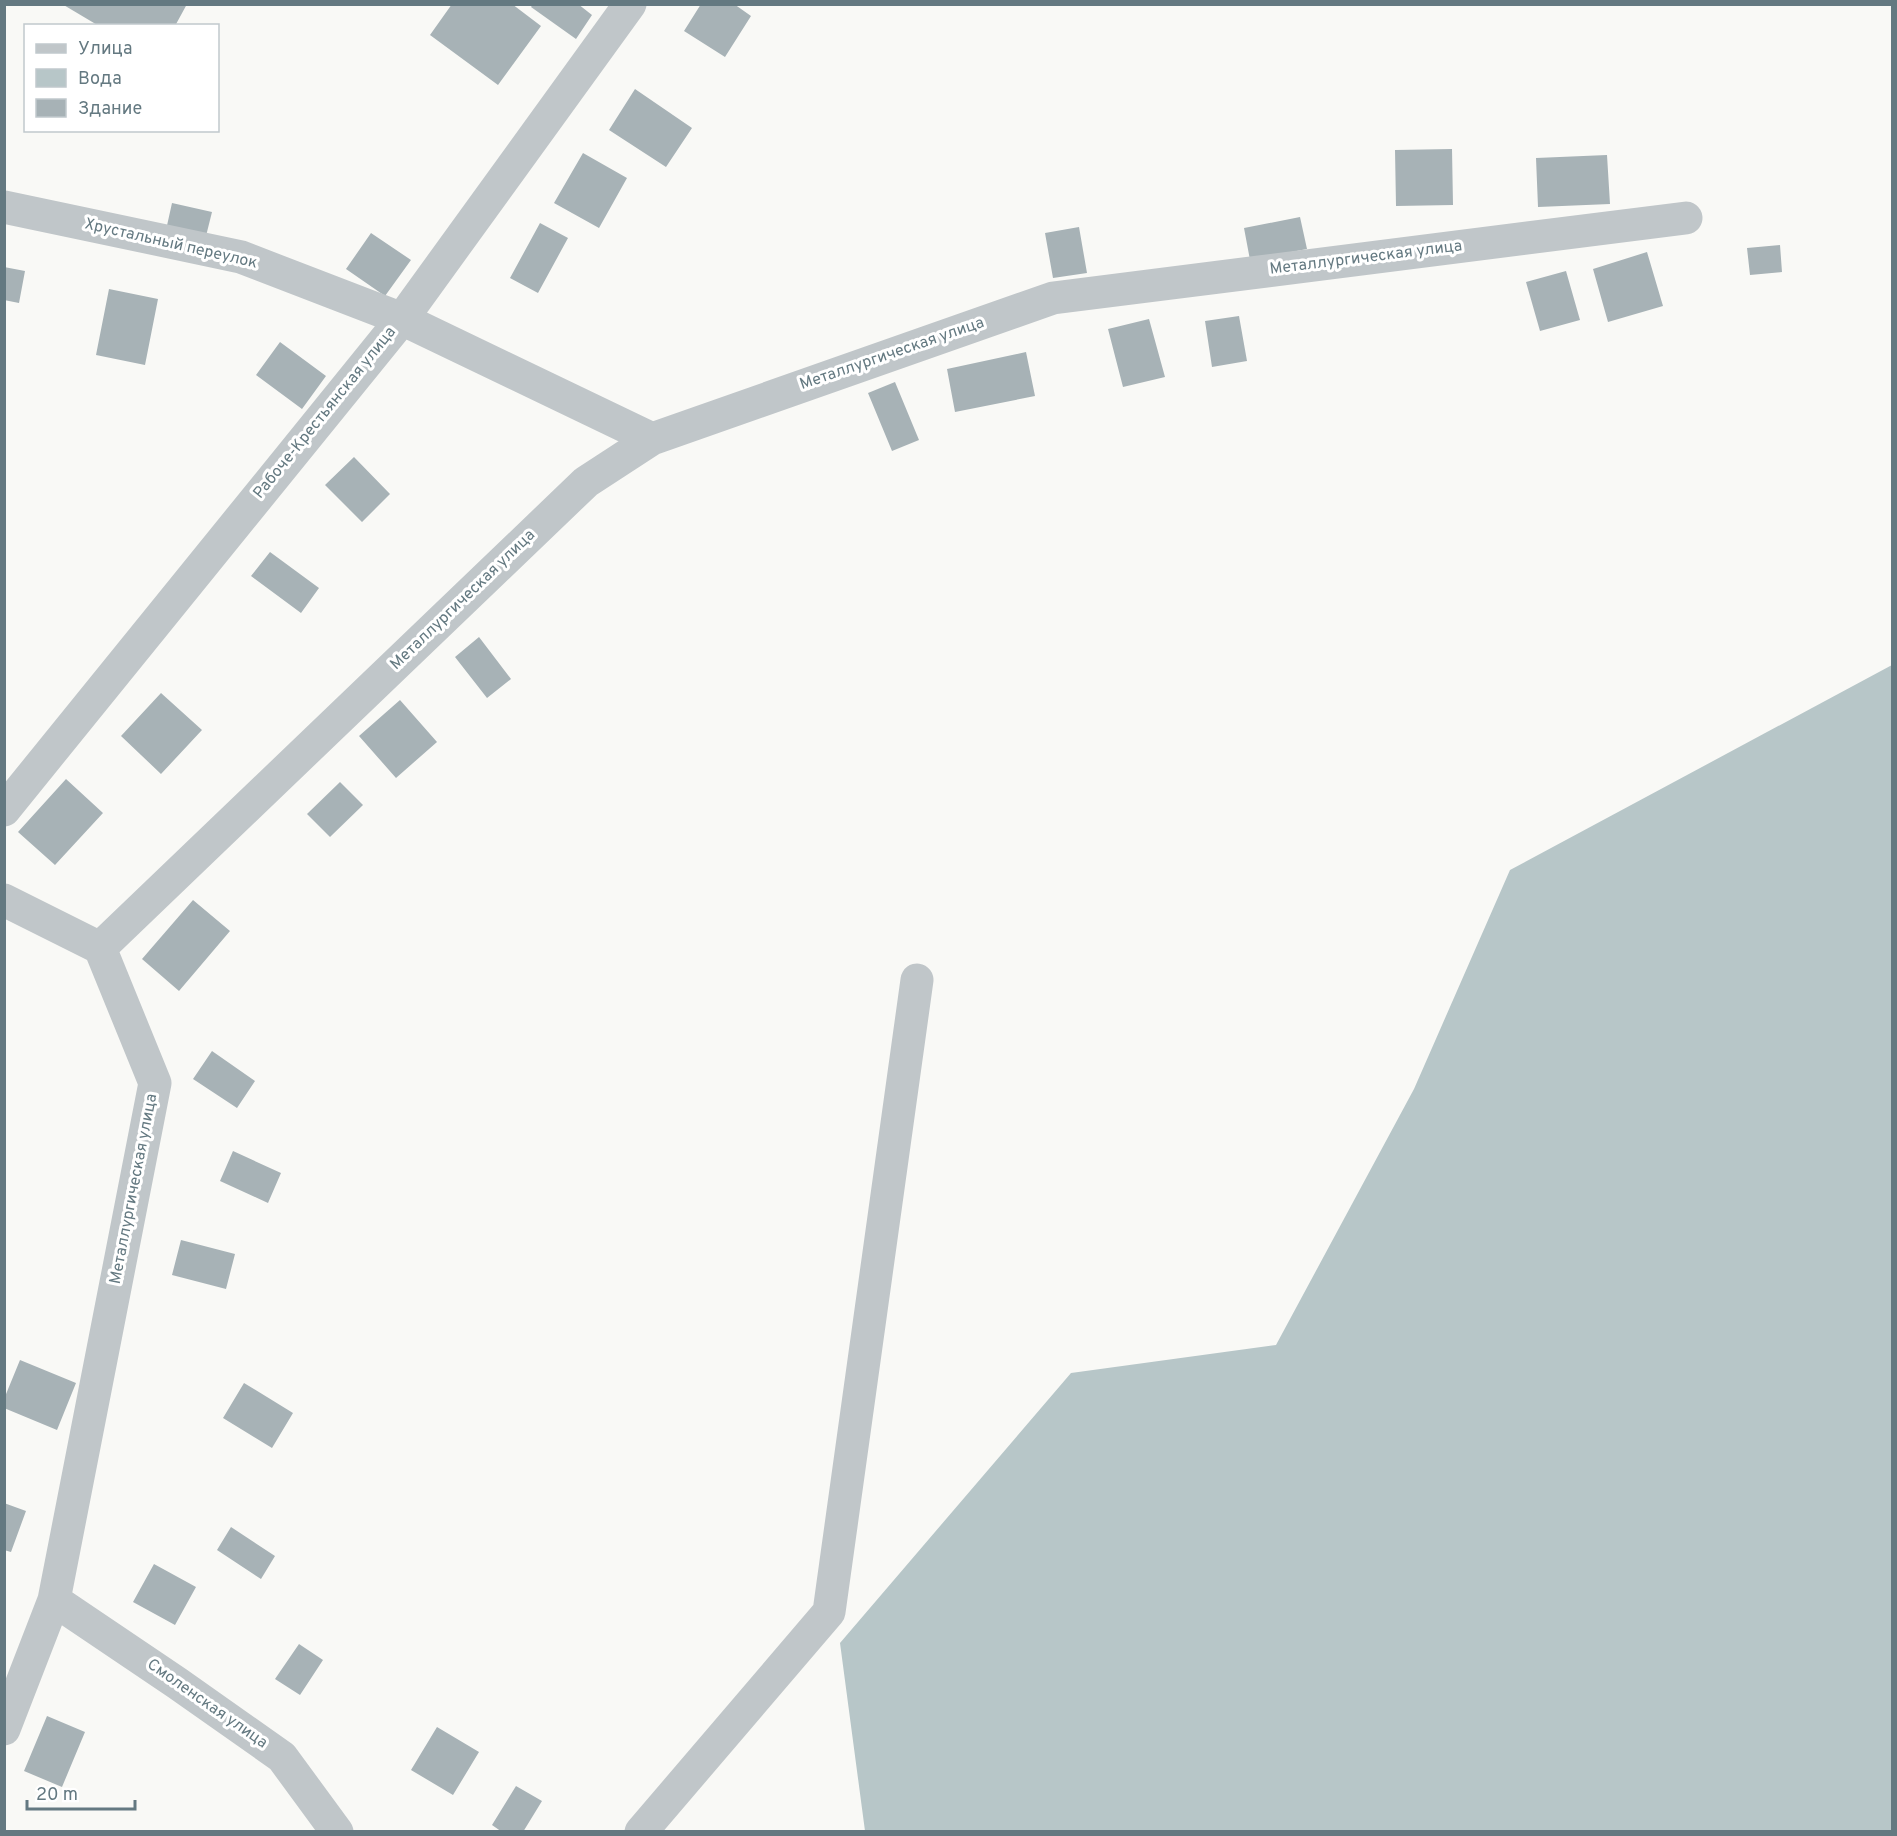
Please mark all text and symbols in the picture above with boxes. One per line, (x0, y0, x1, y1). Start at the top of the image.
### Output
legend (24, 24, 219, 132)
text: Улица (78, 38, 132, 61)
text: Вода (78, 68, 122, 91)
text: Здание (78, 98, 142, 121)
street label: Хрустальный переулок (83, 214, 259, 274)
street label: Металлургическая улица (1269, 236, 1463, 280)
street label: Металлургическая улица (797, 313, 987, 395)
street label: Рабоче-Крестьянская улица (249, 323, 401, 503)
street label: Металлургическая улица (386, 526, 540, 674)
street label: Металлургическая улица (106, 1092, 162, 1286)
street label: Смоленская улица (143, 1655, 271, 1753)
scale bar (27, 1773, 135, 1811)
text: 20 m (36, 1784, 78, 1807)

